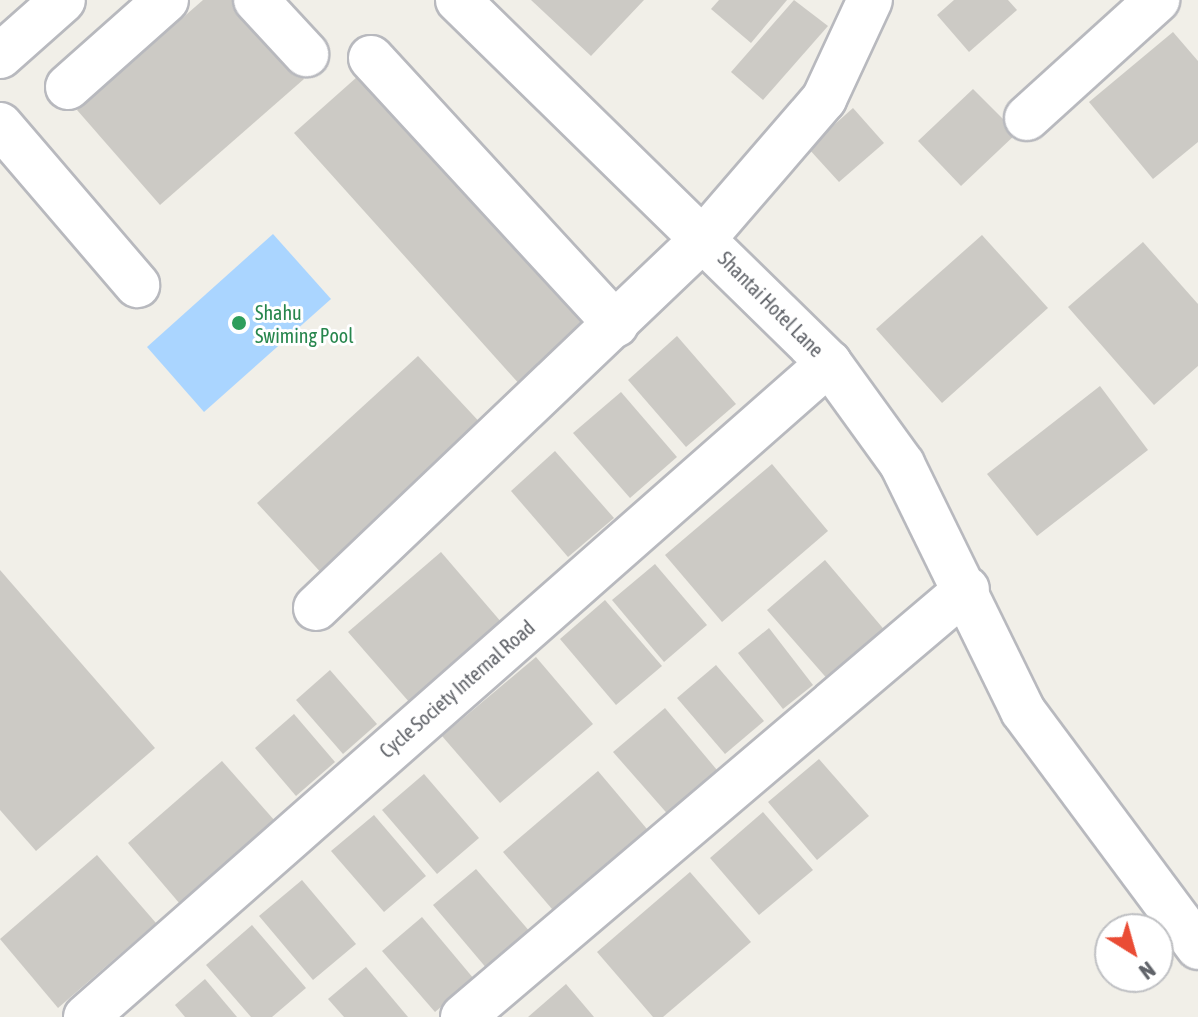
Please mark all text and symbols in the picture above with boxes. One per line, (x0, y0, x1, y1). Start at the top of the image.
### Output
street label: Shantai Hotel Lane (713, 246, 829, 362)
place label: Shahu Swiming Pool (255, 300, 353, 347)
marker: Shahu Swiming Pool (230, 314, 248, 332)
street label: Cycle Society Internal Road (375, 615, 539, 763)
north arrow (1094, 913, 1174, 993)
text: N (1134, 956, 1160, 985)

